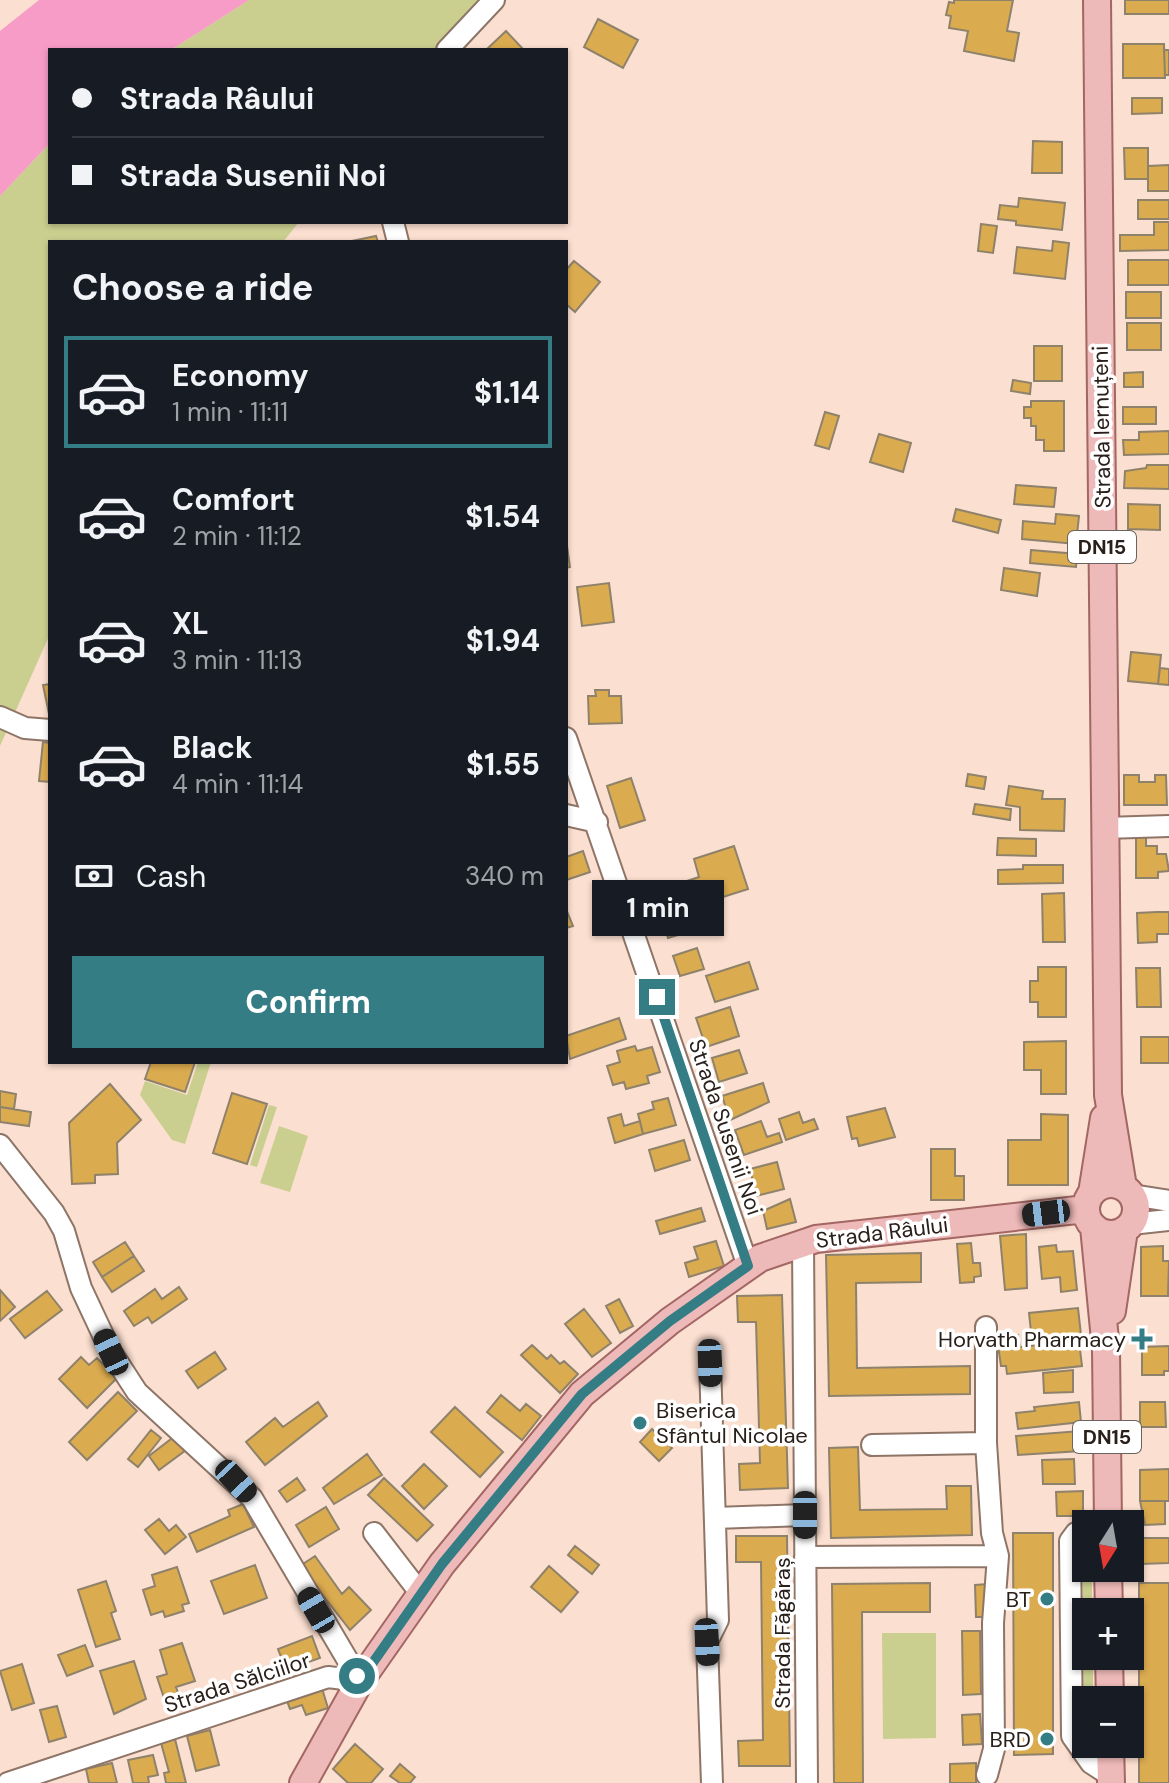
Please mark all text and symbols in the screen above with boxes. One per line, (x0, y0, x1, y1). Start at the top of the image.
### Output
text: Strada Râului (120, 79, 314, 118)
text: Strada Susenii Noi (120, 156, 386, 195)
text: Choose a ride (72, 264, 313, 311)
street label: Strada Iernuțeni (1086, 345, 1117, 509)
icon: car (76, 356, 148, 428)
text: Economy (172, 356, 309, 395)
text: $1.14 (474, 373, 540, 412)
text: 1 min · 11:11 (172, 395, 288, 429)
icon: car (76, 480, 148, 552)
text: Comfort (172, 480, 295, 519)
text: $1.54 (465, 497, 540, 536)
text: 2 min · 11:12 (172, 519, 302, 553)
road number: DN15 (1068, 531, 1136, 563)
icon: car (76, 604, 148, 676)
text: XL (172, 604, 209, 643)
text: $1.94 (466, 621, 540, 660)
text: 3 min · 11:13 (172, 643, 303, 677)
icon: car (76, 728, 148, 800)
text: Black (172, 728, 252, 767)
text: $1.55 (466, 745, 540, 784)
text: 4 min · 11:14 (172, 767, 303, 801)
icon: cash (72, 854, 116, 898)
text: Cash (136, 857, 206, 896)
text: 340 m (465, 859, 544, 893)
callout: 1 min (591, 881, 723, 937)
text: 1 min (626, 891, 690, 925)
button: Confirm (72, 956, 544, 1048)
route end (639, 979, 675, 1015)
street label: Strada Susenii Noi (682, 1035, 769, 1219)
car (1021, 1198, 1071, 1228)
street label: Strada Râului (814, 1210, 950, 1255)
car (90, 1325, 132, 1379)
place label: Horvath Pharmacy (938, 1325, 1126, 1354)
marker: Horvath Pharmacy (1133, 1330, 1151, 1348)
car (697, 1339, 723, 1387)
place label: Biserica Sfântul Nicolae (656, 1396, 808, 1450)
marker: Biserica Sfântul Nicolae (631, 1414, 649, 1432)
road number: DN15 (1073, 1421, 1141, 1453)
car (211, 1455, 261, 1507)
car (793, 1491, 817, 1539)
north arrow (1072, 1510, 1144, 1582)
map controls (1072, 1510, 1144, 1758)
street label: Strada Făgăraș (768, 1557, 797, 1709)
car (294, 1583, 338, 1637)
place label: BT (1006, 1585, 1031, 1614)
marker: BT (1038, 1590, 1056, 1608)
button: + (1072, 1598, 1144, 1670)
car (694, 1617, 720, 1667)
street label: Strada Sălciilor (160, 1645, 314, 1720)
route start (339, 1658, 375, 1694)
button: − (1072, 1686, 1144, 1758)
place label: BRD (990, 1725, 1031, 1754)
marker: BRD (1038, 1730, 1056, 1748)

